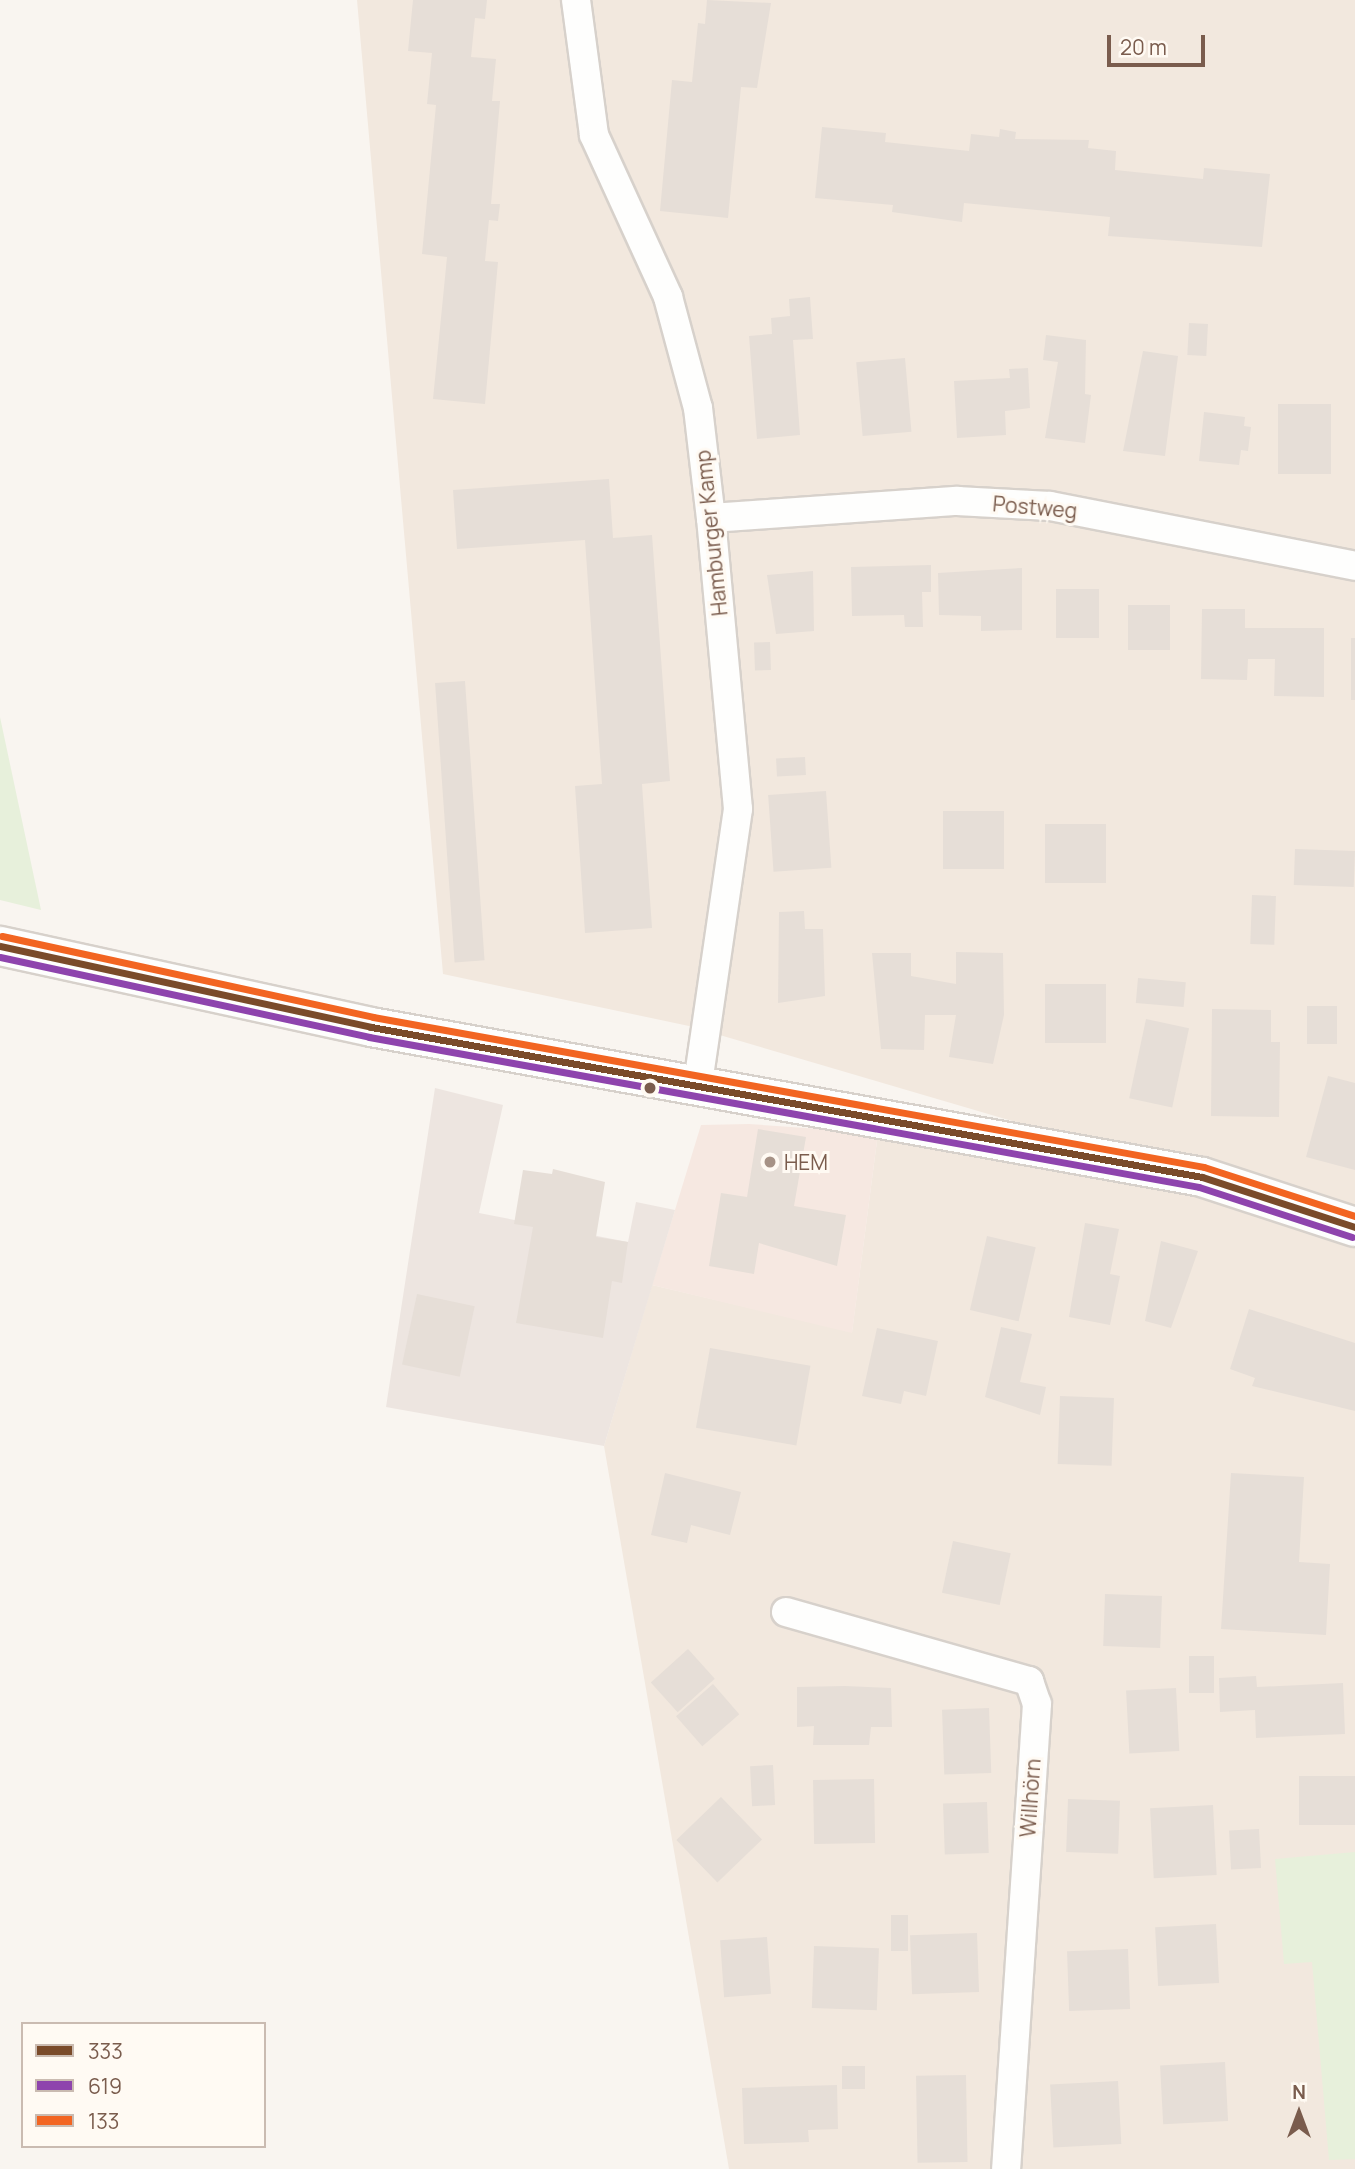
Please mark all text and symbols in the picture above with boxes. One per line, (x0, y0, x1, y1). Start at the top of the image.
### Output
scale bar (1110, 21, 1208, 65)
text: 20 m (1120, 33, 1167, 61)
street label: Hamburger Kamp (690, 449, 732, 617)
street label: Postweg (992, 491, 1078, 523)
unlabelled marker (643, 1081, 657, 1095)
place label: HEM (784, 1149, 828, 1175)
marker: HEM (762, 1154, 778, 1170)
street label: Willhörn (1015, 1758, 1045, 1838)
legend (21, 2022, 266, 2148)
text: 333 (88, 2037, 123, 2065)
text: 619 (88, 2072, 122, 2100)
north arrow (1264, 2078, 1334, 2148)
text: N (1292, 2079, 1306, 2105)
text: 133 (88, 2107, 119, 2135)

